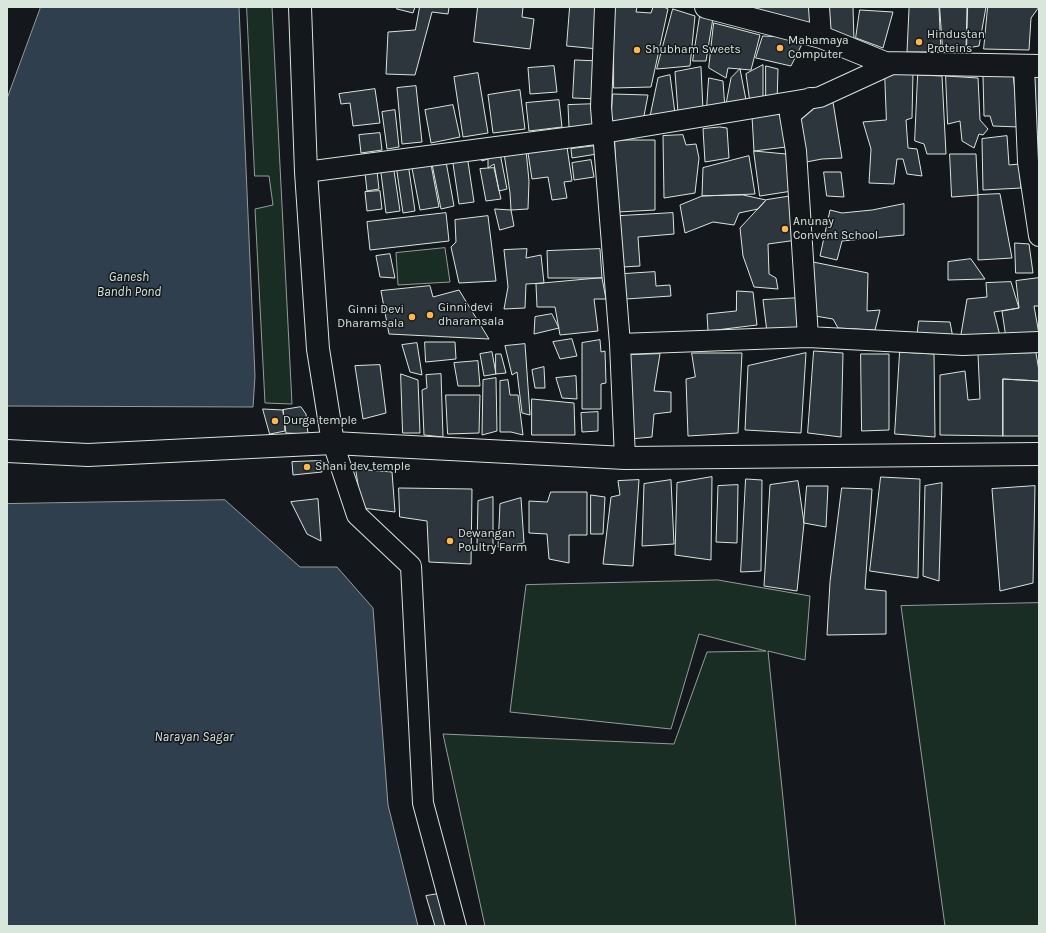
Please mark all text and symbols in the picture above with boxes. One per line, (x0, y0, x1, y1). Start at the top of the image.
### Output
place label: Hindustan Proteins (927, 28, 985, 56)
place label: Mahamaya Computer (788, 34, 849, 62)
marker: Hindustan Proteins (914, 37, 924, 47)
place label: Shubham Sweets (645, 43, 741, 57)
marker: Mahamaya Computer (775, 43, 785, 53)
marker: Shubham Sweets (632, 45, 642, 55)
place label: Anunay Convent School (793, 215, 878, 243)
marker: Anunay Convent School (780, 224, 790, 234)
water label: Ganesh Bandh Pond (97, 269, 161, 300)
place label: Ginni devi dharamsala (438, 301, 504, 329)
place label: Ginni Devi Dharamsala (337, 303, 404, 331)
marker: Ginni devi dharamsala (425, 310, 435, 320)
marker: Ginni Devi Dharamsala (407, 312, 417, 322)
place label: Durga temple (283, 414, 357, 428)
marker: Durga temple (270, 416, 280, 426)
place label: Shani dev temple (315, 460, 410, 474)
marker: Shani dev temple (302, 462, 312, 472)
place label: Dewangan Poultry Farm (458, 527, 527, 555)
marker: Dewangan Poultry Farm (445, 536, 455, 546)
water label: Narayan Sagar (155, 729, 233, 745)

